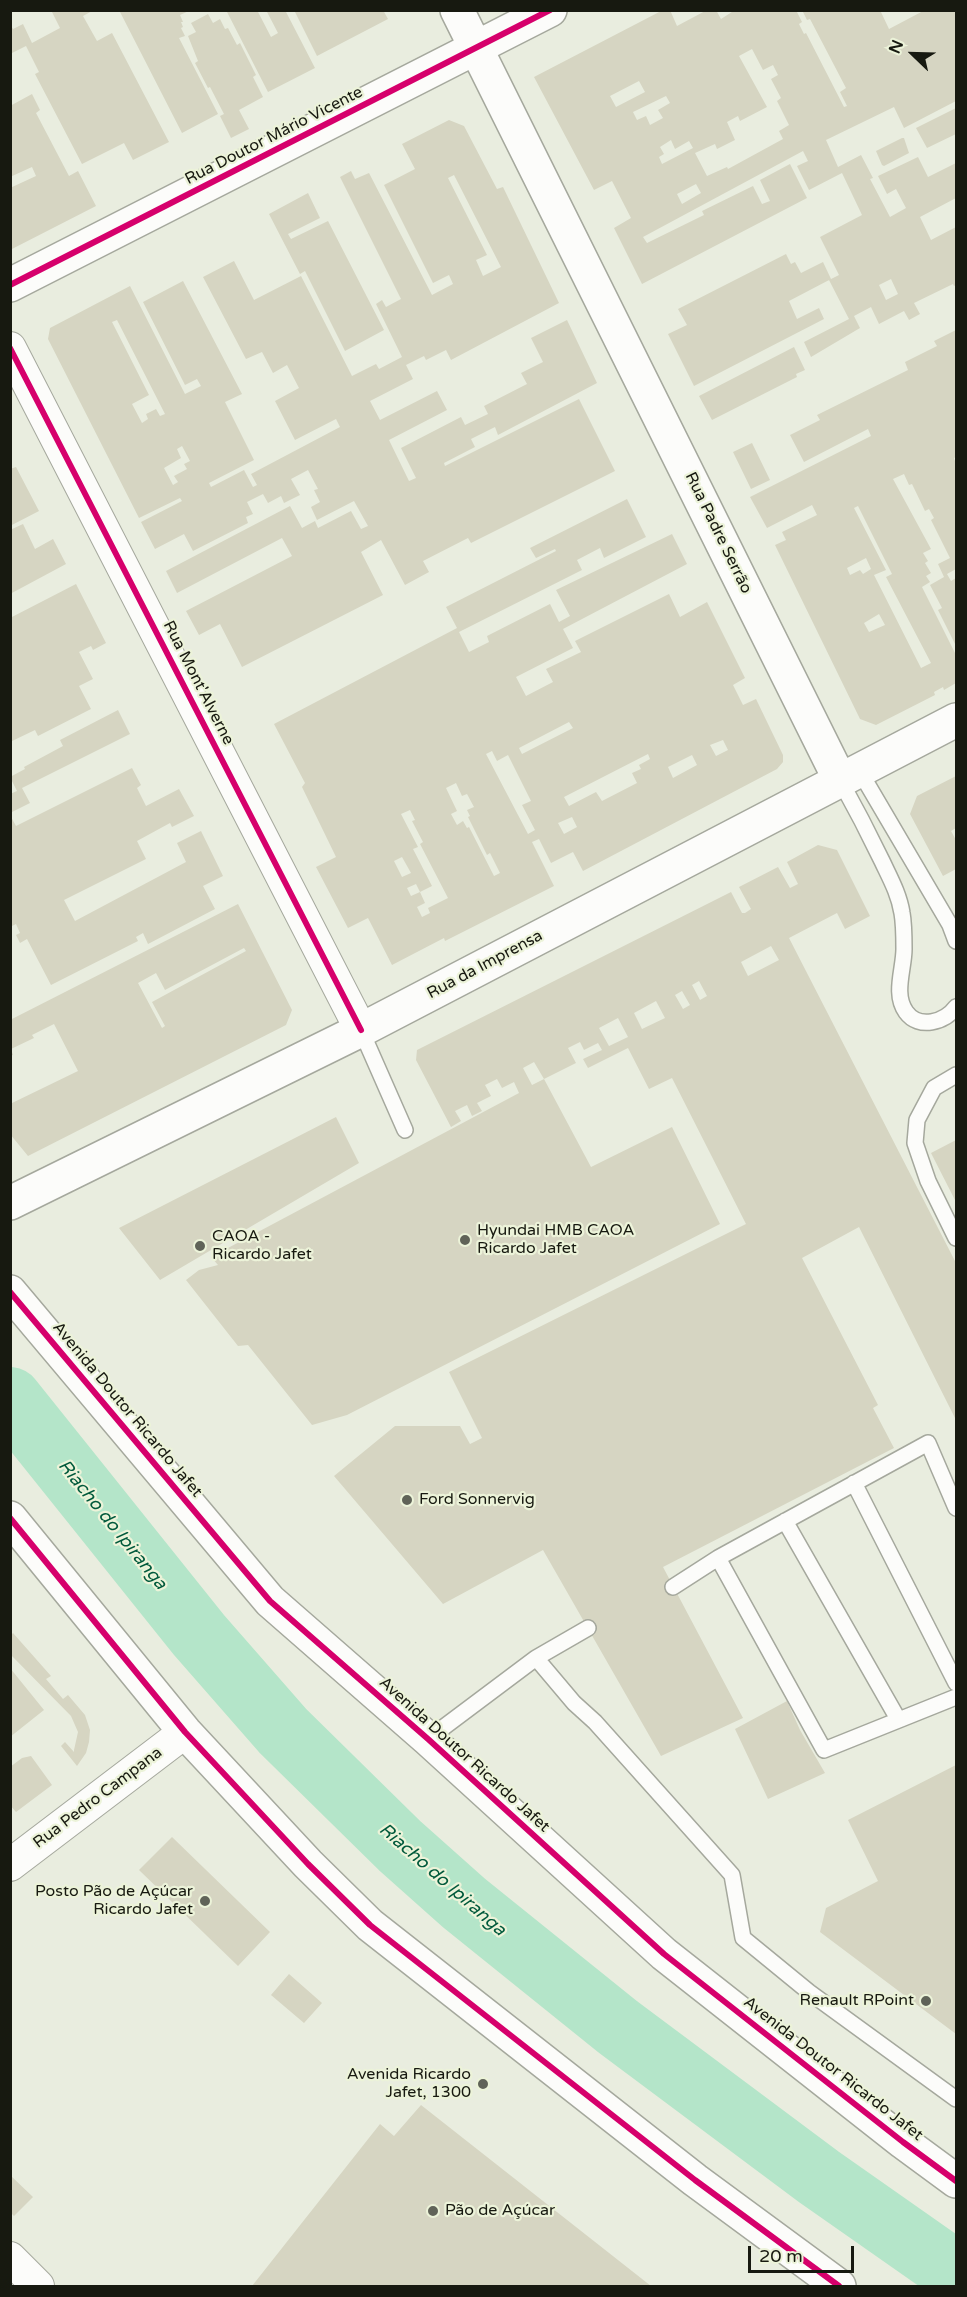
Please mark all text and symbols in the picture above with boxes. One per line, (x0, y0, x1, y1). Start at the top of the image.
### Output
north arrow (883, 24, 943, 84)
text: N (885, 37, 908, 57)
street label: Rua Doutor Mário Vicente (182, 83, 366, 189)
street label: Rua Padre Serrão (680, 469, 756, 597)
street label: Rua Mont'Alverne (158, 618, 238, 748)
street label: Rua da Imprensa (424, 926, 546, 1004)
place label: Hyundai HMB CAOA Ricardo Jafet (477, 1221, 635, 1259)
place label: CAOA - Ricardo Jafet (212, 1227, 312, 1265)
marker: Hyundai HMB CAOA Ricardo Jafet (458, 1233, 472, 1247)
marker: CAOA - Ricardo Jafet (193, 1239, 207, 1253)
street label: Avenida Doutor Ricardo Jafet (48, 1318, 206, 1502)
water label: Riacho do Ipiranga (53, 1456, 171, 1594)
place label: Ford Sonnervig (419, 1490, 535, 1510)
marker: Ford Sonnervig (400, 1493, 414, 1507)
street label: Avenida Doutor Ricardo Jafet (375, 1673, 553, 1837)
street label: Rua Pedro Campana (30, 1743, 166, 1853)
water label: Riacho do Ipiranga (374, 1819, 510, 1941)
place label: Posto Pão de Açúcar Ricardo Jafet (35, 1882, 193, 1920)
marker: Posto Pão de Açúcar Ricardo Jafet (198, 1894, 212, 1908)
place label: Renault RPoint (800, 1991, 914, 2011)
street label: Avenida Doutor Ricardo Jafet (739, 1993, 927, 2145)
marker: Renault RPoint (919, 1994, 933, 2008)
place label: Avenida Ricardo Jafet, 1300 (347, 2065, 471, 2103)
marker: Avenida Ricardo Jafet, 1300 (476, 2077, 490, 2091)
place label: Pão de Açúcar (445, 2201, 555, 2221)
marker: Pão de Açúcar (426, 2204, 440, 2218)
scale bar (751, 2234, 858, 2272)
text: 20 m (759, 2245, 803, 2267)

